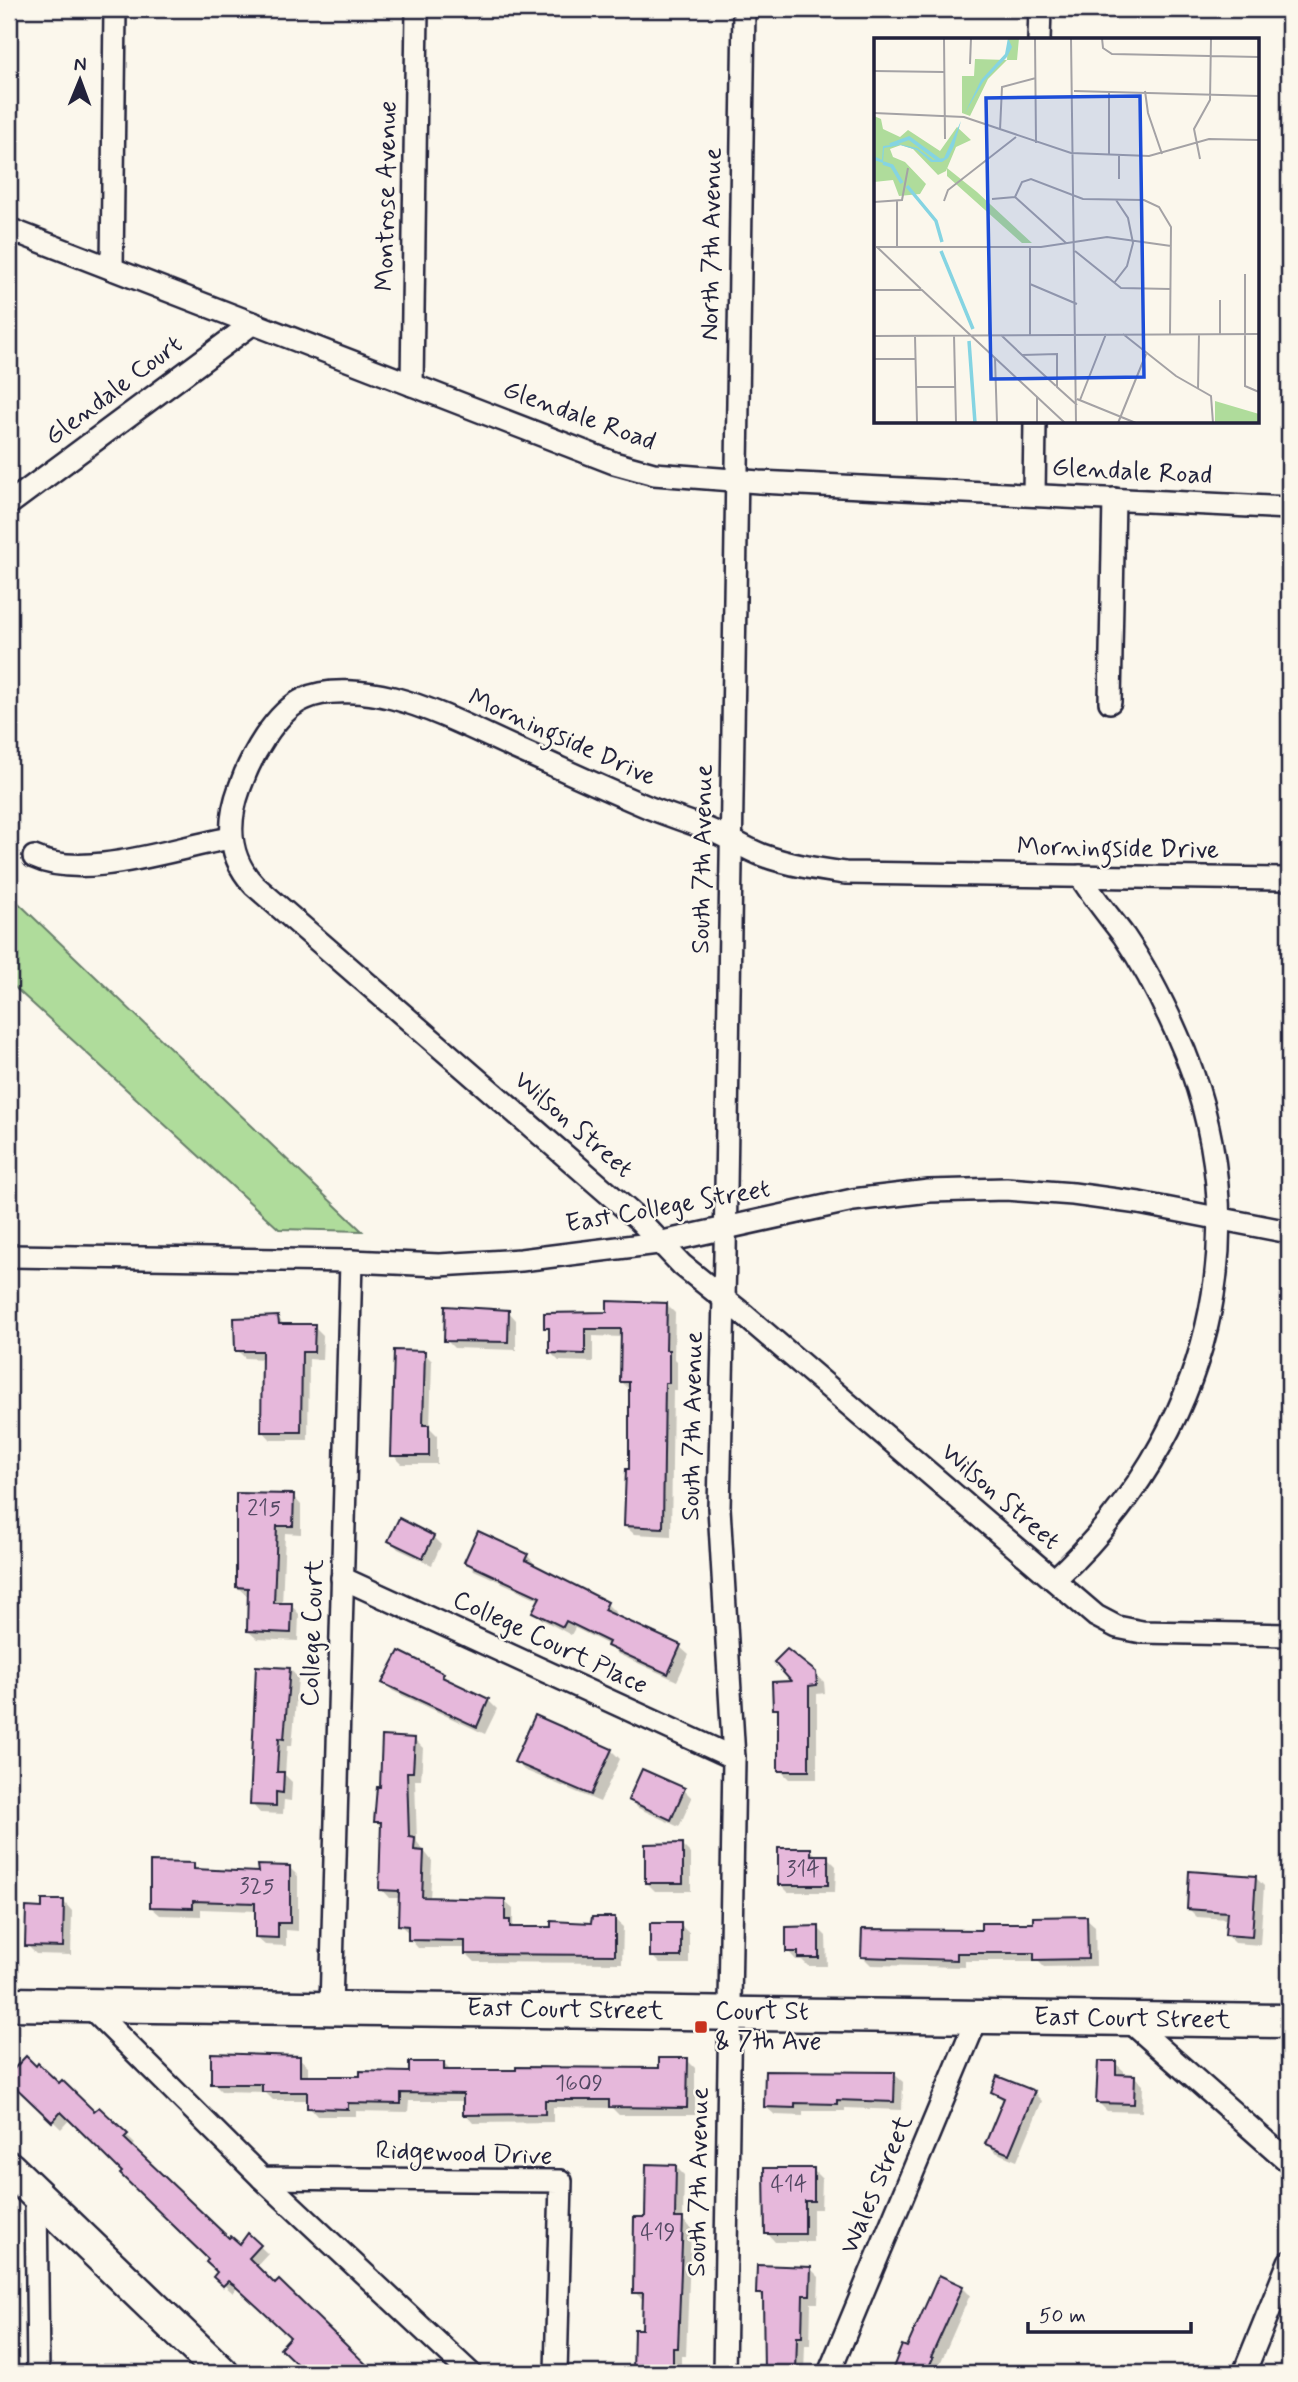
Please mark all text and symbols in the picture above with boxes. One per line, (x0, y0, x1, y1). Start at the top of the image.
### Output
inset map (874, 38, 1260, 424)
north arrow (46, 46, 116, 116)
text: N (74, 52, 87, 77)
street label: Montrose Avenue (368, 100, 406, 292)
street label: North 7th Avenue (693, 147, 731, 341)
street label: Glendale Court (38, 328, 190, 454)
street label: Glendale Road (498, 373, 660, 459)
street label: Glendale Road (1051, 451, 1213, 493)
street label: Morningside Drive (461, 681, 661, 797)
street label: South 7th Avenue (684, 764, 722, 954)
street label: Morningside Drive (1016, 830, 1220, 871)
street label: Wilson Street (506, 1064, 640, 1186)
street label: East College Street (563, 1172, 773, 1242)
street label: South 7th Avenue (674, 1331, 712, 1521)
street label: Wilson Street (933, 1436, 1067, 1558)
house number: 215 (247, 1494, 281, 1524)
street label: College Court (293, 1559, 333, 1707)
street label: College Court Place (447, 1583, 653, 1703)
house number: 314 (786, 1855, 820, 1885)
house number: 325 (239, 1872, 275, 1902)
street label: East Court Street (466, 1991, 664, 2029)
place label: Court St & 7th Ave (715, 1995, 821, 2059)
street label: East Court Street (1033, 2000, 1231, 2038)
marker: Court St & 7th Ave (693, 2019, 709, 2035)
house number: 1609 (555, 2069, 603, 2099)
street label: South 7th Avenue (680, 2087, 718, 2277)
street label: Wales Street (833, 2110, 921, 2260)
street label: Ridgewood Drive (375, 2134, 553, 2176)
house number: 414 (771, 2170, 807, 2200)
house number: 419 (640, 2218, 676, 2248)
scale bar (1028, 2291, 1191, 2335)
text: 50 m (1039, 2302, 1086, 2330)

